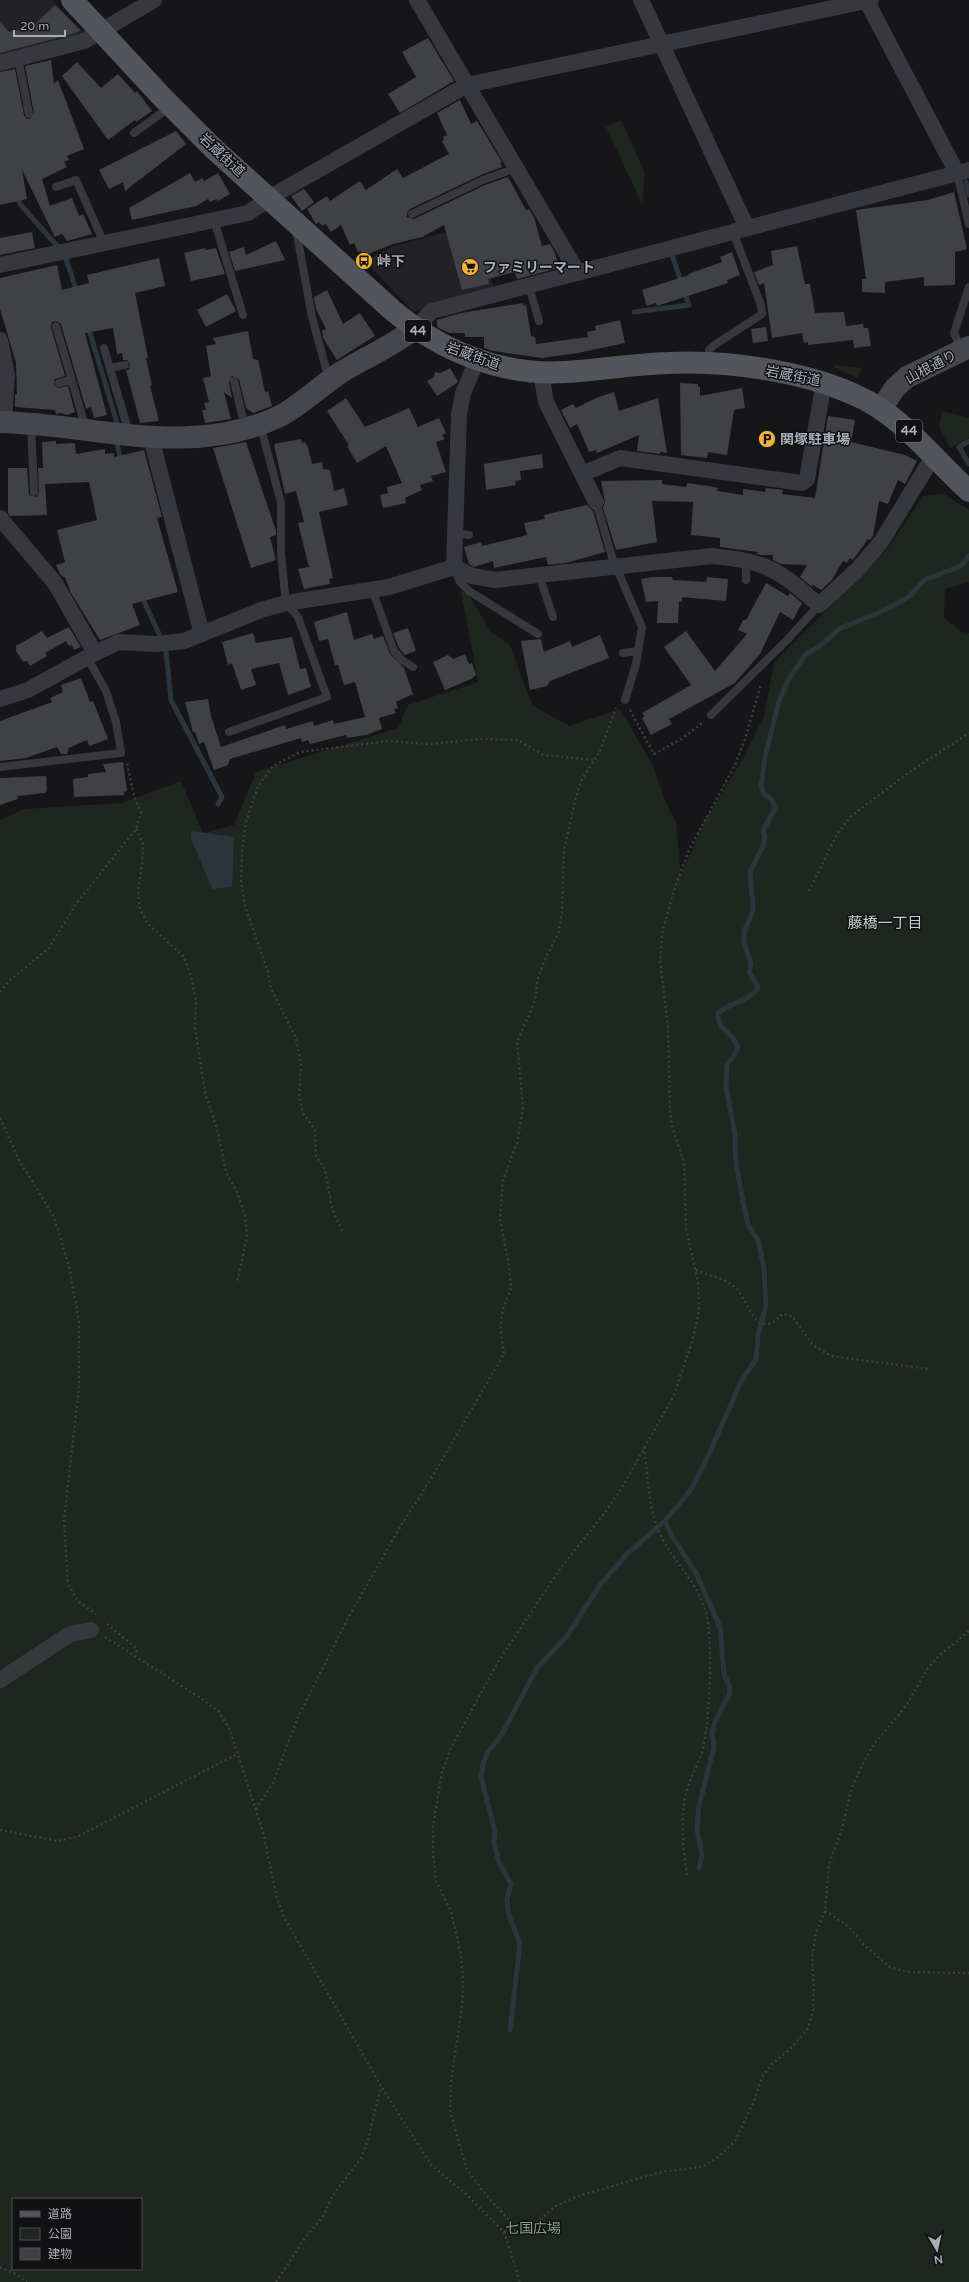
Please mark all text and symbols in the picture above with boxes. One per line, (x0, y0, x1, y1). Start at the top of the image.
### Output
scale bar (14, 12, 65, 38)
text: 20 m (20, 19, 49, 33)
street label: 岩蔵街道 (196, 130, 248, 180)
bus stop icon: 峠下 (354, 251, 374, 271)
place label: 峠下 (377, 253, 405, 270)
supermarket icon: ファミリーマート (460, 257, 480, 277)
place label: ファミリーマート (483, 259, 595, 276)
road number: 44 (405, 320, 431, 342)
street label: 岩蔵街道 (444, 338, 502, 374)
street label: 山根通り (902, 346, 960, 388)
street label: 岩蔵街道 (764, 362, 822, 390)
road number: 44 (896, 420, 922, 442)
parking icon: 関塚駐車場 (757, 429, 777, 449)
place label: 関塚駐車場 (780, 431, 850, 448)
district label: 藤橋一丁目 (847, 914, 923, 932)
legend (12, 2198, 142, 2270)
text: 道路 (48, 2207, 72, 2221)
park label: 七国広場 (505, 2220, 561, 2237)
text: 公園 (48, 2227, 72, 2241)
north arrow (917, 2230, 957, 2270)
text: 建物 (48, 2247, 72, 2261)
text: N (933, 2252, 944, 2266)

